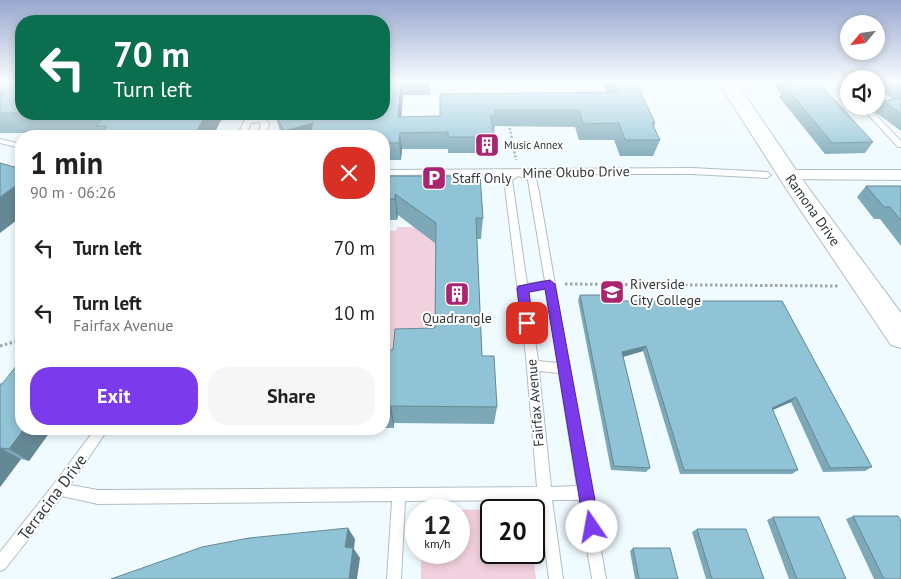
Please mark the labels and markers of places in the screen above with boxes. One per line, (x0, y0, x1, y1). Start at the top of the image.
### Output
building icon: Music Annex (474, 132, 500, 158)
place label: Music Annex (504, 138, 563, 152)
parking icon: Staff Only (421, 165, 447, 191)
place label: Staff Only (452, 169, 512, 187)
place label: Riverside City College (630, 275, 701, 309)
school or university icon: Riverside City College (599, 279, 625, 305)
building icon: Quadrangle (444, 281, 470, 307)
pin (506, 302, 548, 344)
place label: Quadrangle (422, 309, 492, 327)

